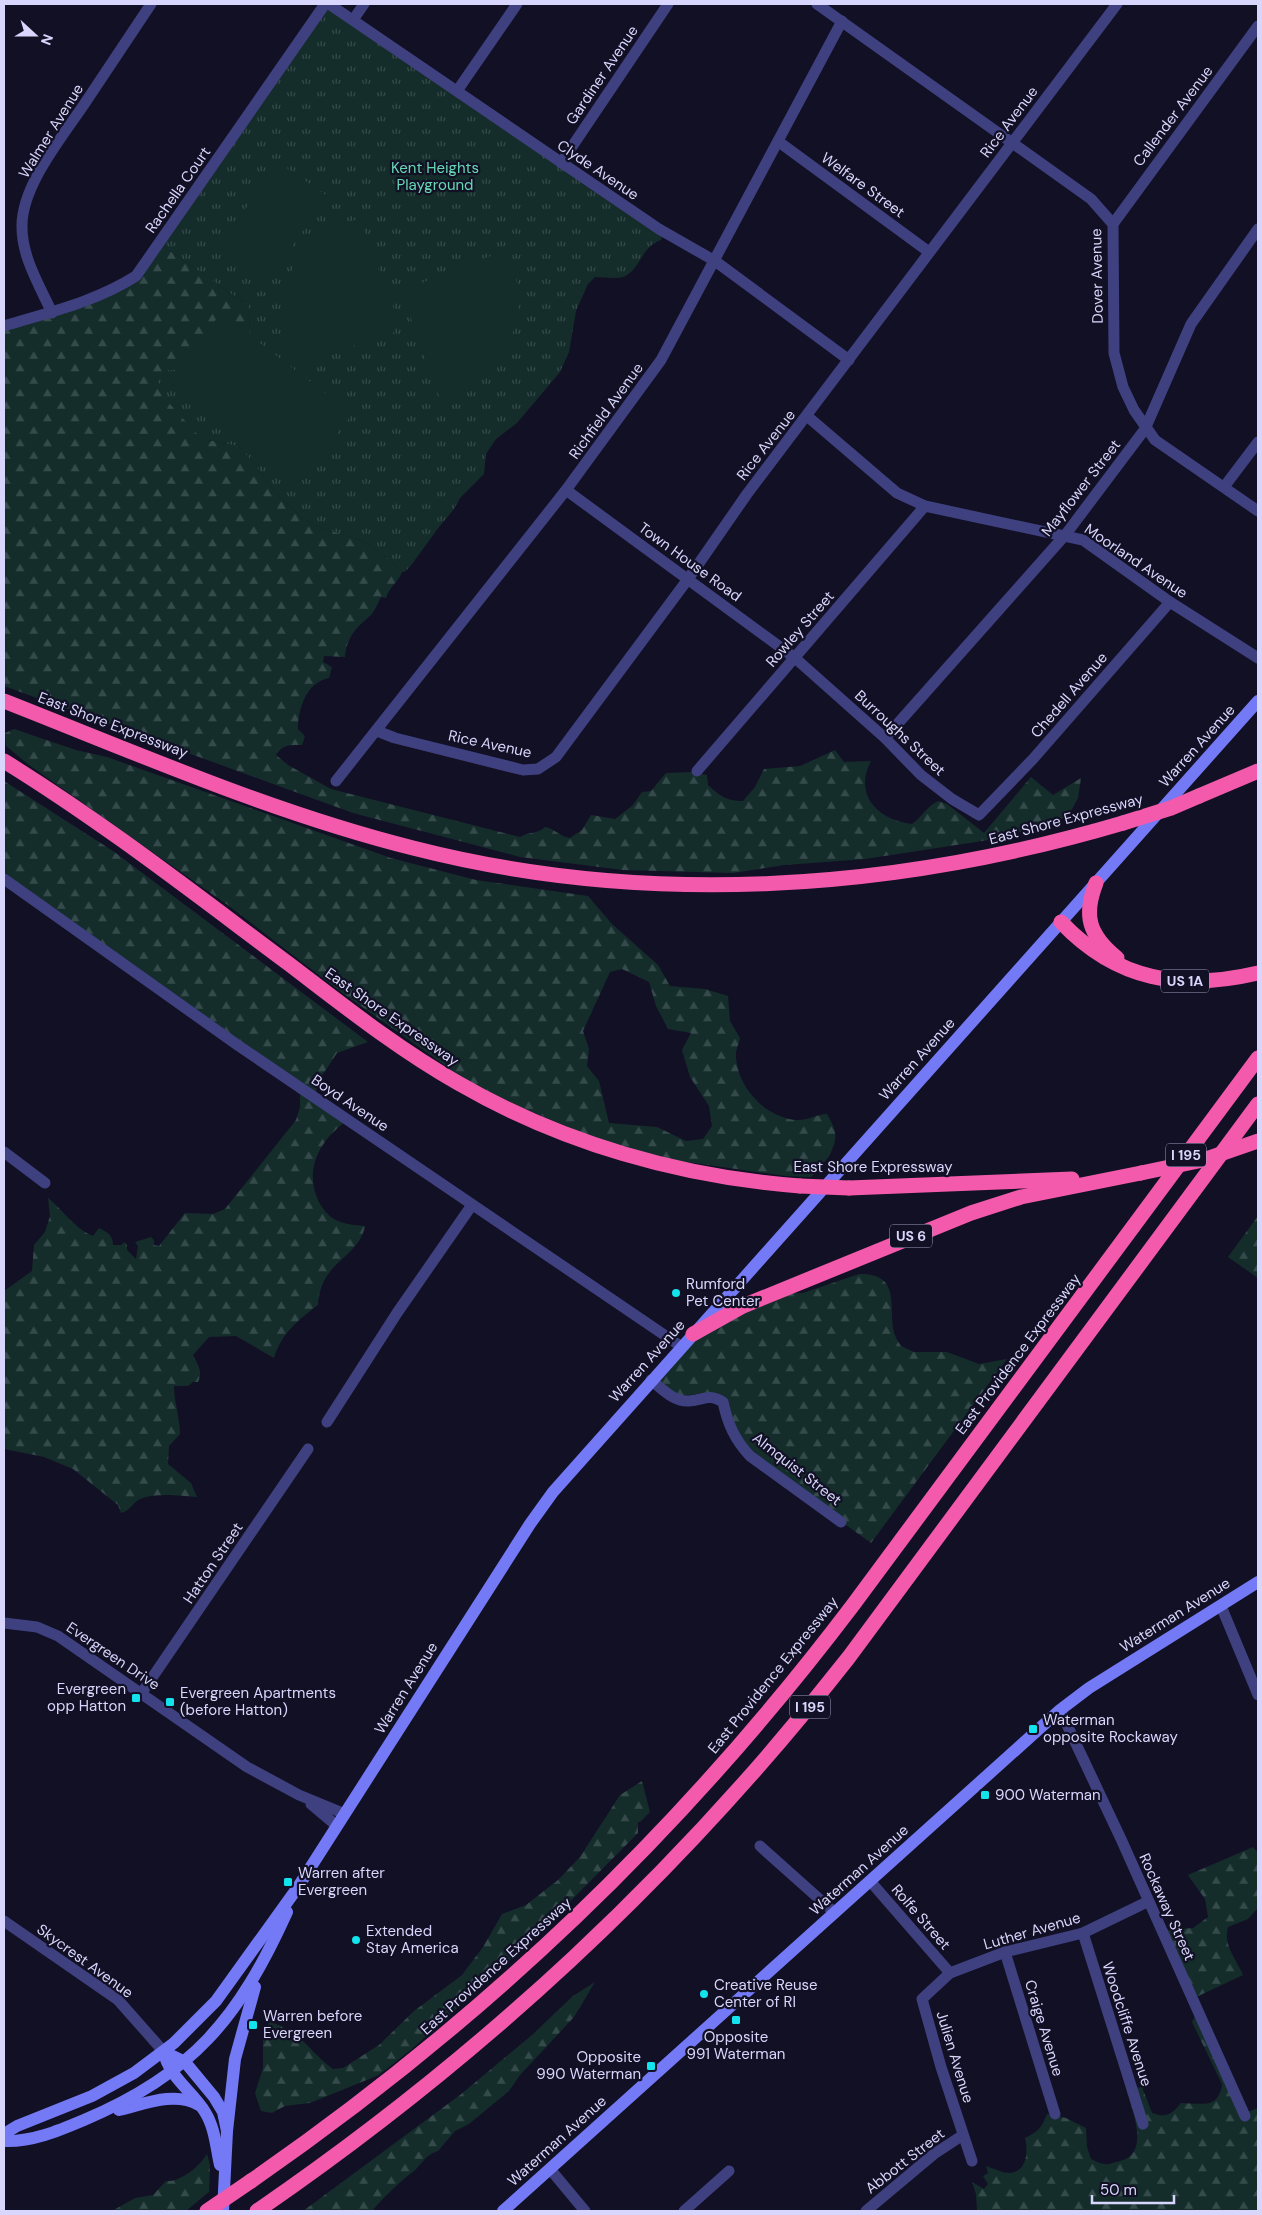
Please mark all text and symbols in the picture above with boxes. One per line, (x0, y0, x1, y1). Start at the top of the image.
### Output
north arrow (10, 10, 60, 60)
street label: Gardiner Avenue (561, 22, 643, 128)
text: N (37, 32, 57, 48)
street label: Callender Avenue (1129, 62, 1217, 170)
street label: Walmer Avenue (14, 80, 88, 182)
street label: Rice Avenue (976, 82, 1042, 162)
street label: Clyde Avenue (553, 135, 643, 205)
street label: Rachella Court (141, 143, 215, 237)
street label: Welfare Street (817, 148, 909, 222)
park label: Kent Heights Playground (391, 158, 479, 195)
street label: Dover Avenue (1086, 228, 1108, 324)
street label: Richfield Avenue (564, 359, 648, 463)
street label: Rice Avenue (732, 406, 800, 484)
street label: Mayflower Street (1037, 435, 1125, 541)
street label: Town House Road (635, 518, 745, 606)
street label: Moorland Avenue (1080, 519, 1192, 603)
street label: Rowley Street (761, 587, 839, 671)
street label: Chedell Avenue (1026, 648, 1112, 742)
street label: Burroughs Street (850, 686, 950, 780)
street label: East Shore Expressway (35, 687, 191, 763)
street label: Warren Avenue (1154, 700, 1240, 792)
street label: Rice Avenue (447, 725, 533, 763)
street label: East Shore Expressway (987, 789, 1146, 849)
street label: East Shore Expressway (321, 963, 463, 1071)
road number: US 1A (1161, 969, 1209, 992)
street label: Warren Avenue (874, 1013, 960, 1105)
street label: Boyd Avenue (307, 1070, 393, 1136)
road number: I 195 (1166, 1144, 1206, 1166)
street label: East Shore Expressway (793, 1157, 953, 1177)
road number: US 6 (890, 1224, 932, 1248)
street label: East Providence Expressway (951, 1269, 1086, 1439)
place label: Rumford Pet Center (686, 1274, 760, 1311)
marker: Rumford Pet Center (670, 1287, 682, 1299)
street label: Warren Avenue (604, 1315, 690, 1407)
street label: Almquist Street (748, 1428, 846, 1510)
street label: Hatton Street (179, 1518, 248, 1607)
street label: Waterman Avenue (1116, 1573, 1234, 1657)
street label: East Providence Expressway (703, 1592, 843, 1758)
street label: Evergreen Drive (62, 1617, 164, 1695)
street label: Warren Avenue (370, 1638, 442, 1738)
place label: Evergreen opp Hatton (47, 1679, 126, 1716)
place label: Evergreen Apartments (before Hatton) (180, 1683, 336, 1720)
marker: Evergreen opp Hatton (130, 1692, 142, 1704)
road number: I 195 (790, 1695, 830, 1718)
marker: Evergreen Apartments (before Hatton) (164, 1696, 176, 1708)
place label: Waterman opposite Rockaway (1043, 1710, 1178, 1747)
marker: Waterman opposite Rockaway (1027, 1723, 1039, 1735)
place label: 900 Waterman (995, 1785, 1101, 1805)
marker: 900 Waterman (979, 1789, 991, 1801)
street label: Waterman Avenue (805, 1820, 913, 1920)
street label: Rockaway Street (1134, 1850, 1200, 1964)
place label: Warren after Evergreen (298, 1863, 385, 1900)
marker: Warren after Evergreen (282, 1876, 294, 1888)
street label: Rolfe Street (887, 1880, 955, 1954)
street label: East Providence Expressway (416, 1892, 576, 2039)
street label: Luther Avenue (981, 1908, 1083, 1954)
street label: Skycrest Avenue (33, 1919, 137, 2003)
place label: Extended Stay America (366, 1921, 459, 1958)
marker: Extended Stay America (350, 1934, 362, 1946)
street label: Woodcliffe Avenue (1097, 1959, 1157, 2089)
place label: Creative Reuse Center of RI (714, 1975, 818, 2012)
street label: Craige Avenue (1020, 1977, 1068, 2079)
marker: Creative Reuse Center of RI (698, 1988, 710, 2000)
place label: Warren before Evergreen (263, 2006, 362, 2043)
street label: Julien Avenue (932, 2009, 978, 2105)
marker: Opposite 991 Waterman (730, 2014, 742, 2026)
marker: Warren before Evergreen (247, 2019, 259, 2031)
place label: Opposite 991 Waterman (687, 2027, 785, 2064)
place label: Opposite 990 Waterman (536, 2047, 641, 2084)
marker: Opposite 990 Waterman (645, 2060, 657, 2072)
street label: Waterman Avenue (503, 2091, 611, 2191)
street label: Abbott Street (861, 2124, 949, 2198)
scale bar (1092, 2172, 1174, 2204)
text: 50 m (1100, 2180, 1137, 2200)

